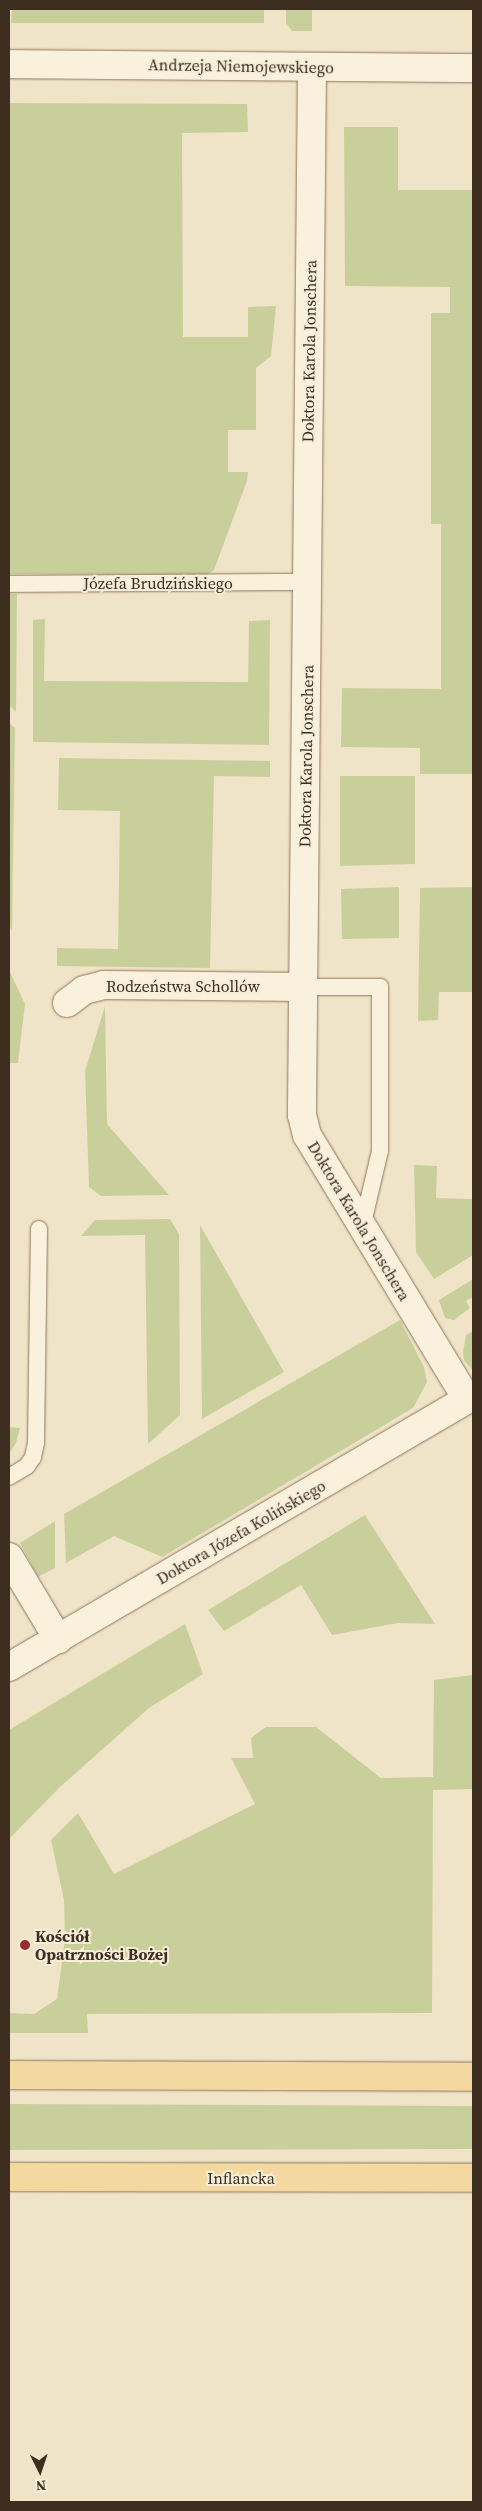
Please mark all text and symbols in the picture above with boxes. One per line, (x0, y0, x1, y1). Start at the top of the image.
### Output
street label: Andrzeja Niemojewskiego (148, 55, 334, 77)
street label: Doktora Karola Jonschera (298, 259, 320, 443)
street label: Józefa Brudzińskiego (83, 573, 233, 593)
street label: Doktora Karola Jonschera (295, 664, 317, 848)
street label: Rodzeństwa Schollów (106, 976, 260, 996)
street label: Doktora Karola Jonschera (304, 1138, 414, 1304)
street label: Doktora Józefa Kolińskiego (153, 1476, 329, 1588)
place label: Kościół Opatrzności Bożej (35, 1926, 168, 1964)
marker: Kościół Opatrzności Bożej (19, 1939, 31, 1951)
street label: Inflancka (207, 2168, 275, 2188)
north arrow (15, 2446, 65, 2496)
text: N (35, 2476, 47, 2496)

